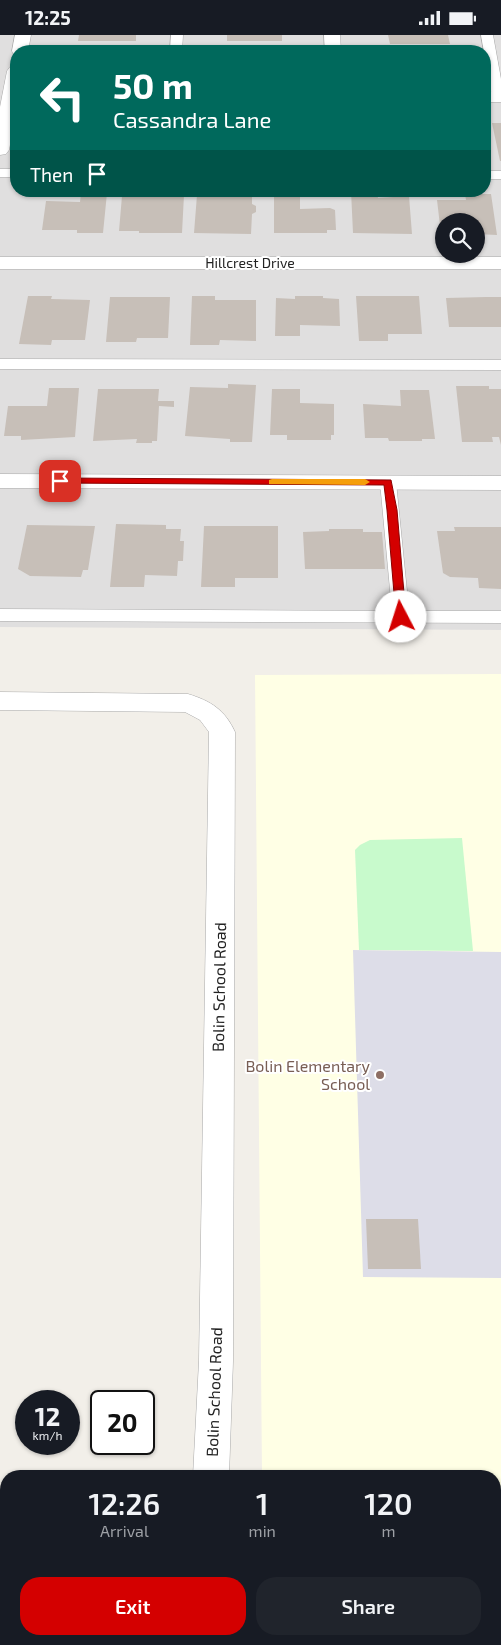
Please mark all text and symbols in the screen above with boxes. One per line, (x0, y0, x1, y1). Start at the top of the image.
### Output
text: 12:25 (25, 6, 71, 29)
text: 50 m (113, 64, 193, 106)
icon: left (30, 65, 95, 130)
text: Cassandra Lane (113, 106, 271, 132)
icon: arrive (83, 160, 111, 188)
text: Then (30, 163, 73, 186)
map controls (435, 213, 485, 263)
button: search (435, 213, 485, 263)
street label: Hillcrest Drive (205, 254, 295, 271)
pin (39, 460, 81, 502)
icon: arrive (46, 467, 74, 495)
position arrow (374, 590, 426, 642)
street label: Bolin School Road (208, 922, 229, 1052)
place label: Bolin Elementary School (245, 1056, 371, 1093)
marker: Bolin Elementary School (374, 1069, 386, 1081)
street label: Bolin School Road (202, 1327, 225, 1457)
speed limit sign: 20 (90, 1390, 155, 1455)
text: 12 (35, 1401, 60, 1431)
text: km/h (33, 1428, 62, 1442)
text: 12:26 (88, 1485, 160, 1521)
text: 1 (256, 1485, 269, 1521)
text: 120 (364, 1485, 413, 1521)
text: Arrival (100, 1521, 149, 1540)
text: min (249, 1521, 276, 1540)
text: m (381, 1521, 395, 1540)
button: Exit (20, 1577, 246, 1635)
button: Share (256, 1577, 481, 1635)

